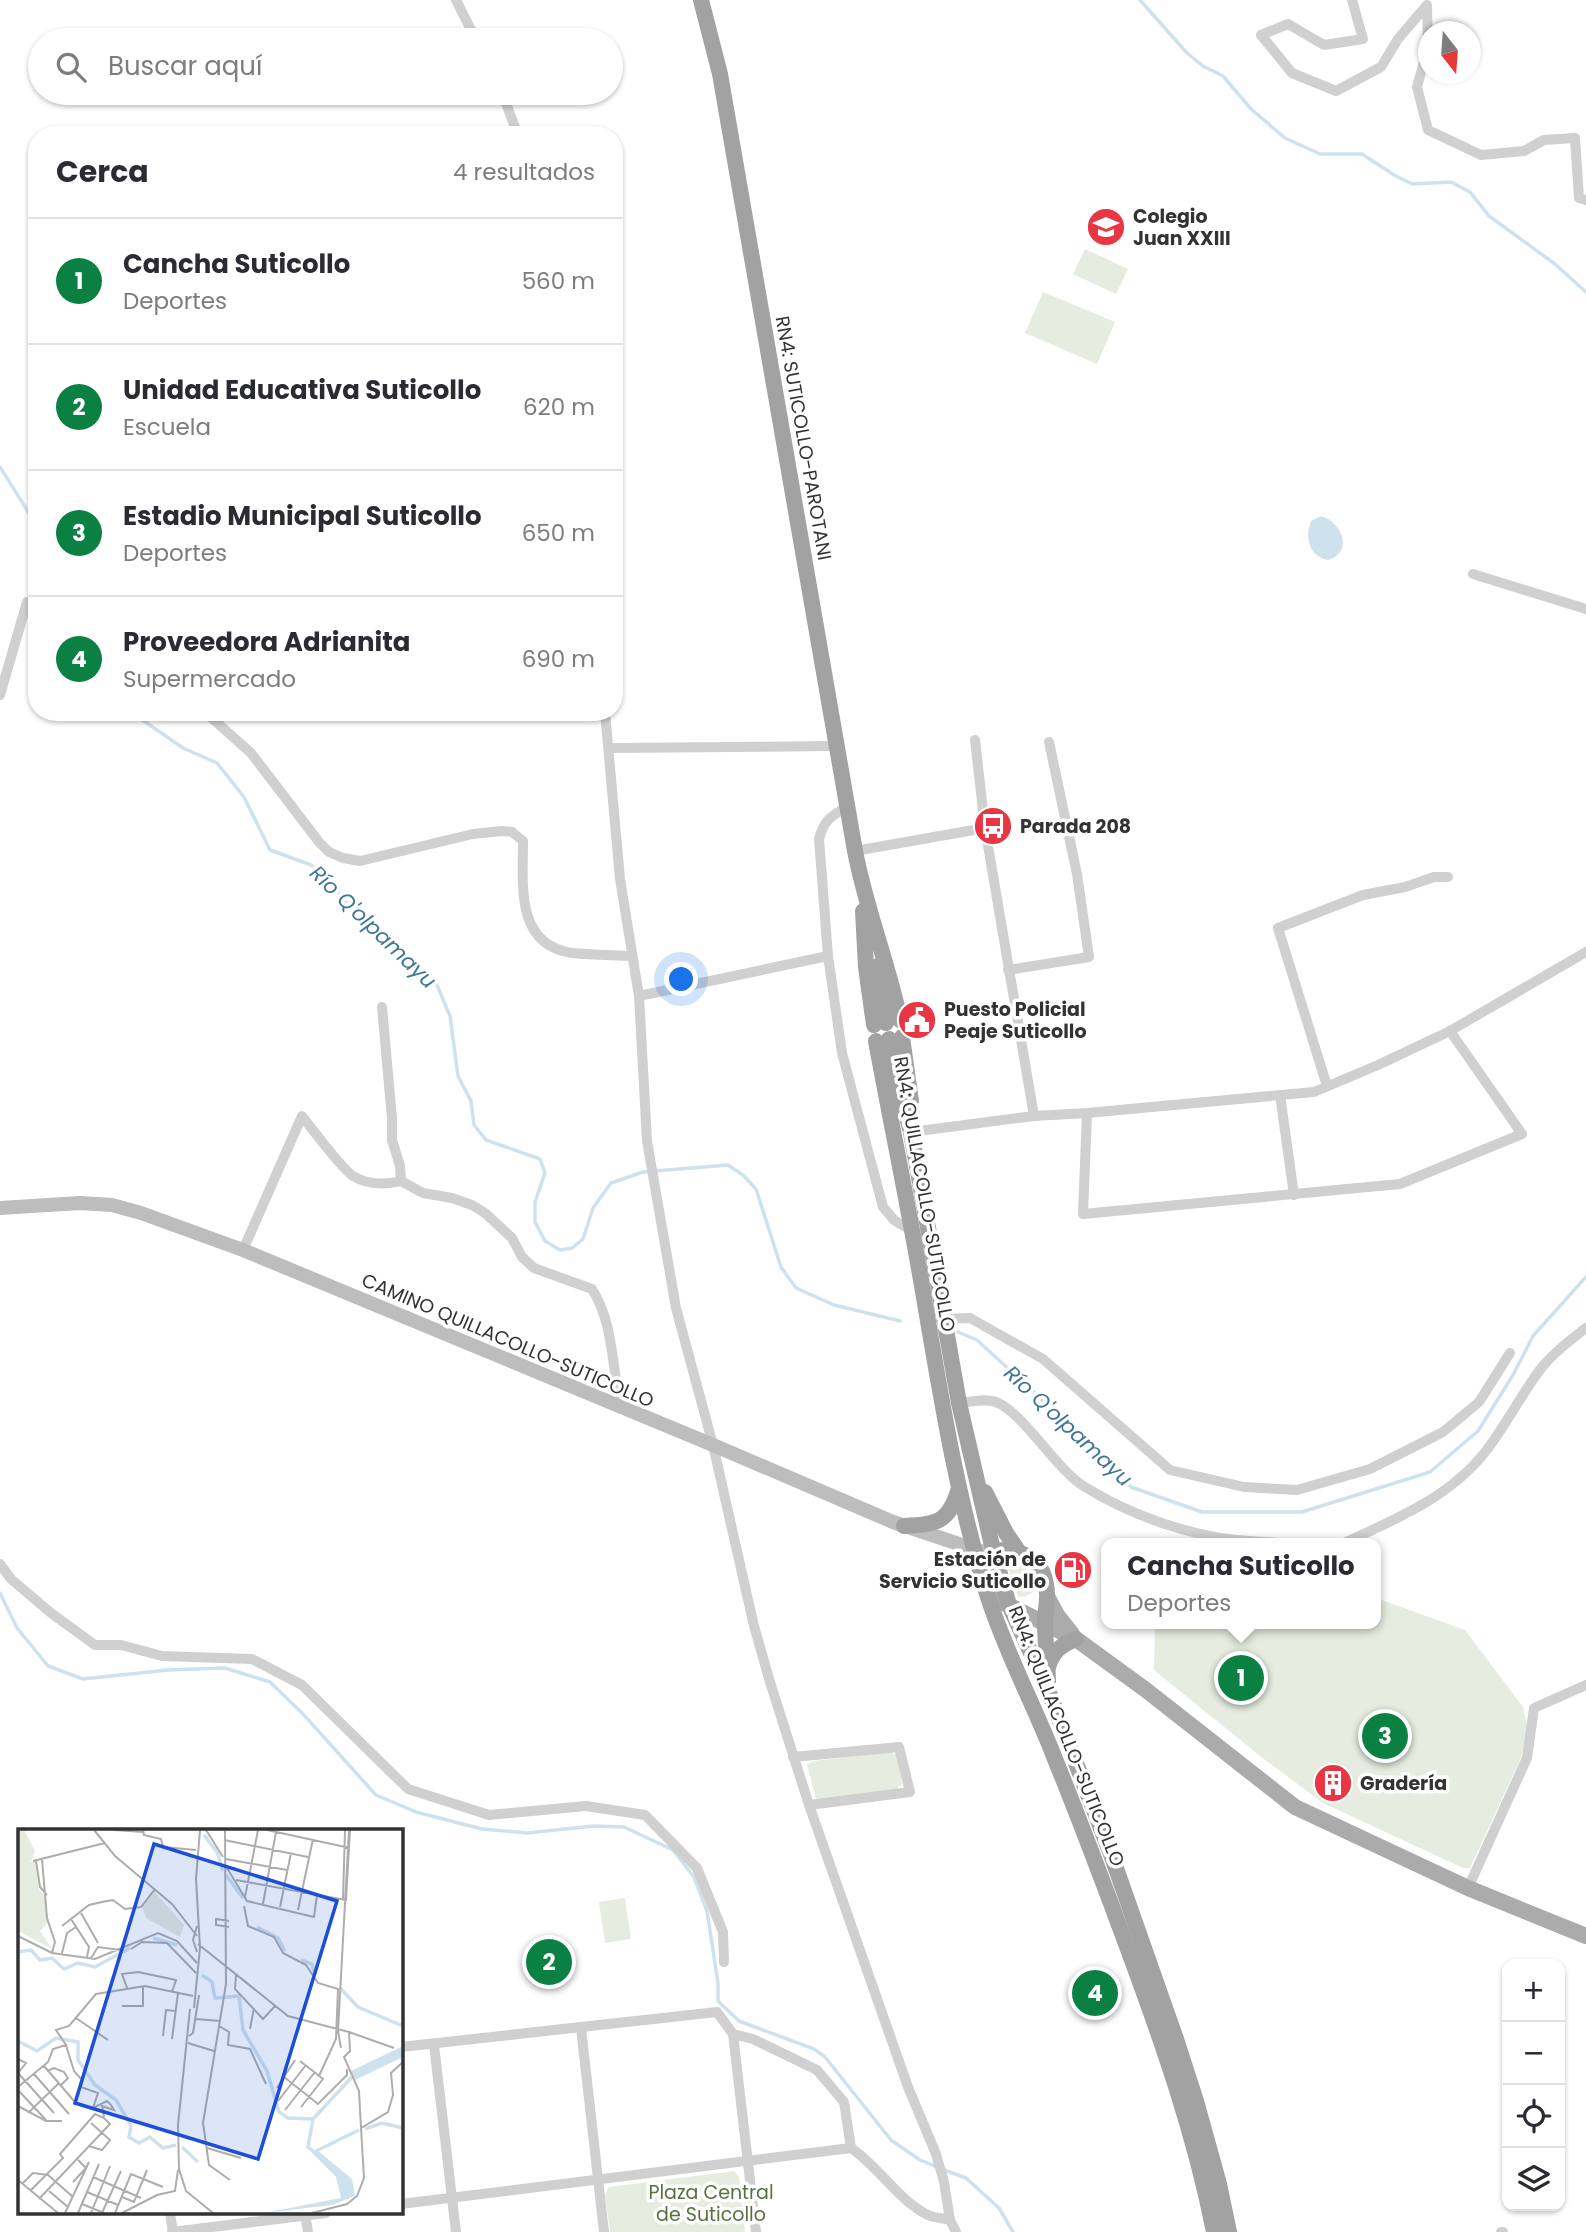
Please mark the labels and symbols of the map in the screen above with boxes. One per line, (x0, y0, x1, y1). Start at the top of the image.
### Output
north arrow (1418, 21, 1481, 84)
place label: Colegio Juan XXIII (1133, 203, 1231, 252)
school or university icon: Colegio Juan XXIII (1085, 206, 1127, 248)
street label: RN4: SUTICOLLO-PAROTANI (769, 314, 838, 562)
bus stop icon: Parada 208 (972, 805, 1014, 847)
place label: Parada 208 (1020, 813, 1131, 840)
water label: Río Q'olpamayu (304, 859, 443, 995)
your location (664, 962, 698, 996)
place label: Puesto Policial Peaje Suticollo (944, 996, 1087, 1045)
public building icon: Puesto Policial Peaje Suticollo (896, 999, 938, 1041)
street label: RN4: QUILLACOLLO-SUTICOLLO (887, 1054, 962, 1334)
street label: CAMINO QUILLACOLLO-SUTICOLLO (358, 1267, 658, 1414)
water label: Río Q'olpamayu (998, 1359, 1139, 1493)
place label: Estación de Servicio Suticollo (879, 1546, 1046, 1595)
fuel station icon: Estación de Servicio Suticollo (1052, 1549, 1094, 1591)
street label: RN4: QUILLACOLLO-SUTICOLLO (1002, 1602, 1131, 1871)
pin: 1 (1218, 1652, 1264, 1704)
pin: 3 (1362, 1710, 1408, 1762)
building icon: Gradería (1312, 1762, 1354, 1804)
place label: Gradería (1360, 1770, 1447, 1797)
inset map (18, 1829, 402, 2214)
pin: 2 (526, 1936, 572, 1988)
pin: 4 (1072, 1967, 1118, 2019)
park label: Plaza Central de Suticollo (648, 2179, 774, 2228)

